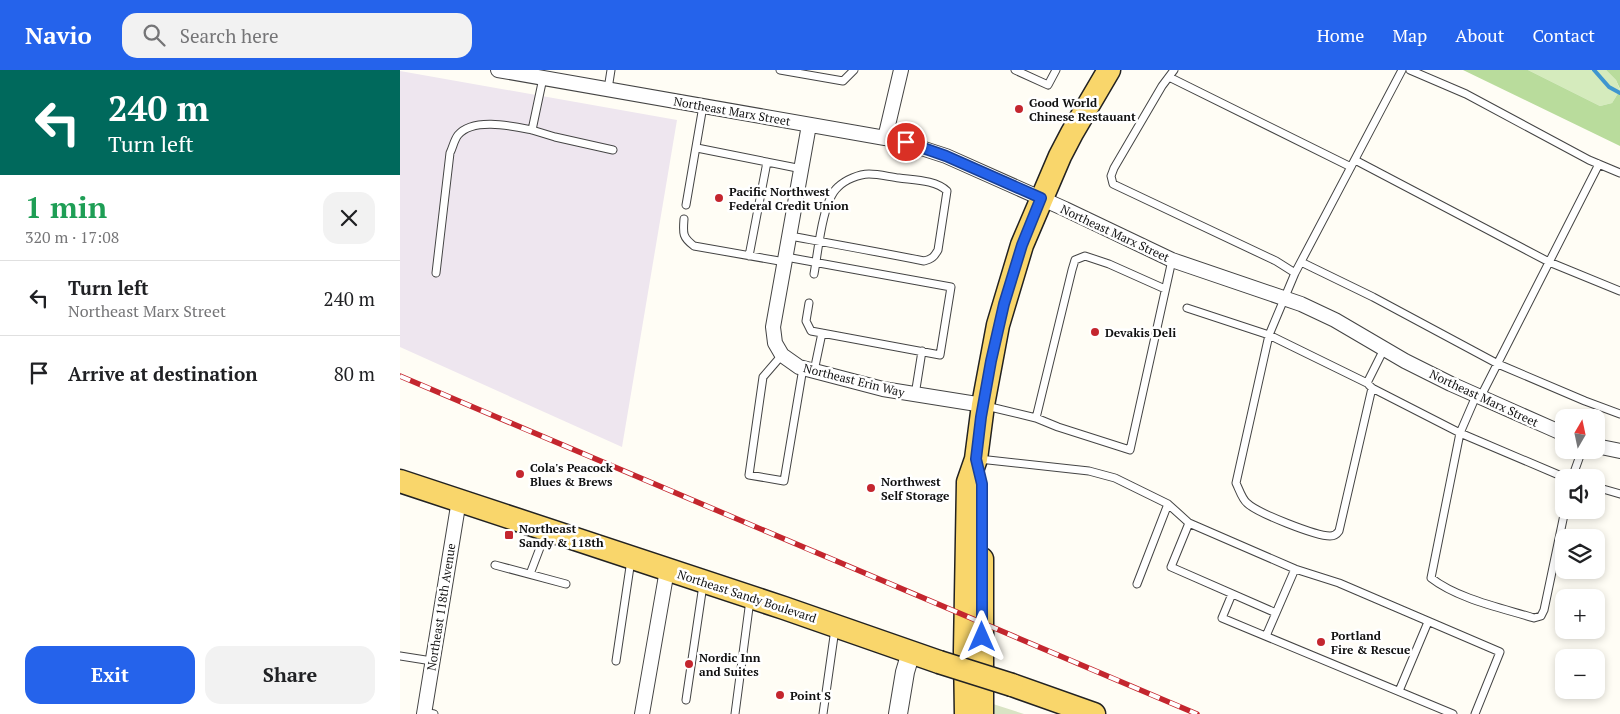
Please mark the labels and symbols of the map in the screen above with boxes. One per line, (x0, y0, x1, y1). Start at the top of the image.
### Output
street label: Northeast Marx Street (672, 93, 792, 129)
place label: Good World Chinese Restauant (1029, 95, 1136, 124)
marker: Good World Chinese Restauant (1013, 103, 1025, 115)
pin (885, 121, 927, 163)
place label: Pacific Northwest Federal Credit Union (729, 184, 849, 213)
marker: Pacific Northwest Federal Credit Union (713, 192, 725, 204)
street label: Northeast Marx Street (1058, 201, 1172, 265)
place label: Devakis Deli (1105, 325, 1176, 340)
marker: Devakis Deli (1089, 326, 1101, 338)
street label: Northeast Erin Way (802, 360, 907, 400)
street label: Northeast Marx Street (1427, 366, 1541, 430)
north arrow (1555, 409, 1605, 459)
place label: Cola's Peacock Blues & Brews (530, 460, 613, 489)
marker: Cola's Peacock Blues & Brews (514, 468, 526, 480)
place label: Northwest Self Storage (881, 474, 950, 503)
marker: Northwest Self Storage (865, 482, 877, 494)
place label: Northeast Sandy & 118th (519, 521, 604, 550)
marker: Northeast Sandy & 118th (503, 529, 515, 541)
street label: Northeast 118th Avenue (424, 542, 458, 672)
street label: Northeast Sandy Boulevard (676, 566, 819, 626)
position arrow (955, 610, 1007, 662)
place label: Portland Fire & Rescue (1331, 628, 1411, 657)
marker: Portland Fire & Rescue (1315, 636, 1327, 648)
place label: Nordic Inn and Suites (699, 650, 761, 679)
marker: Nordic Inn and Suites (683, 658, 695, 670)
place label: Point S (790, 688, 831, 703)
marker: Point S (774, 689, 786, 701)

